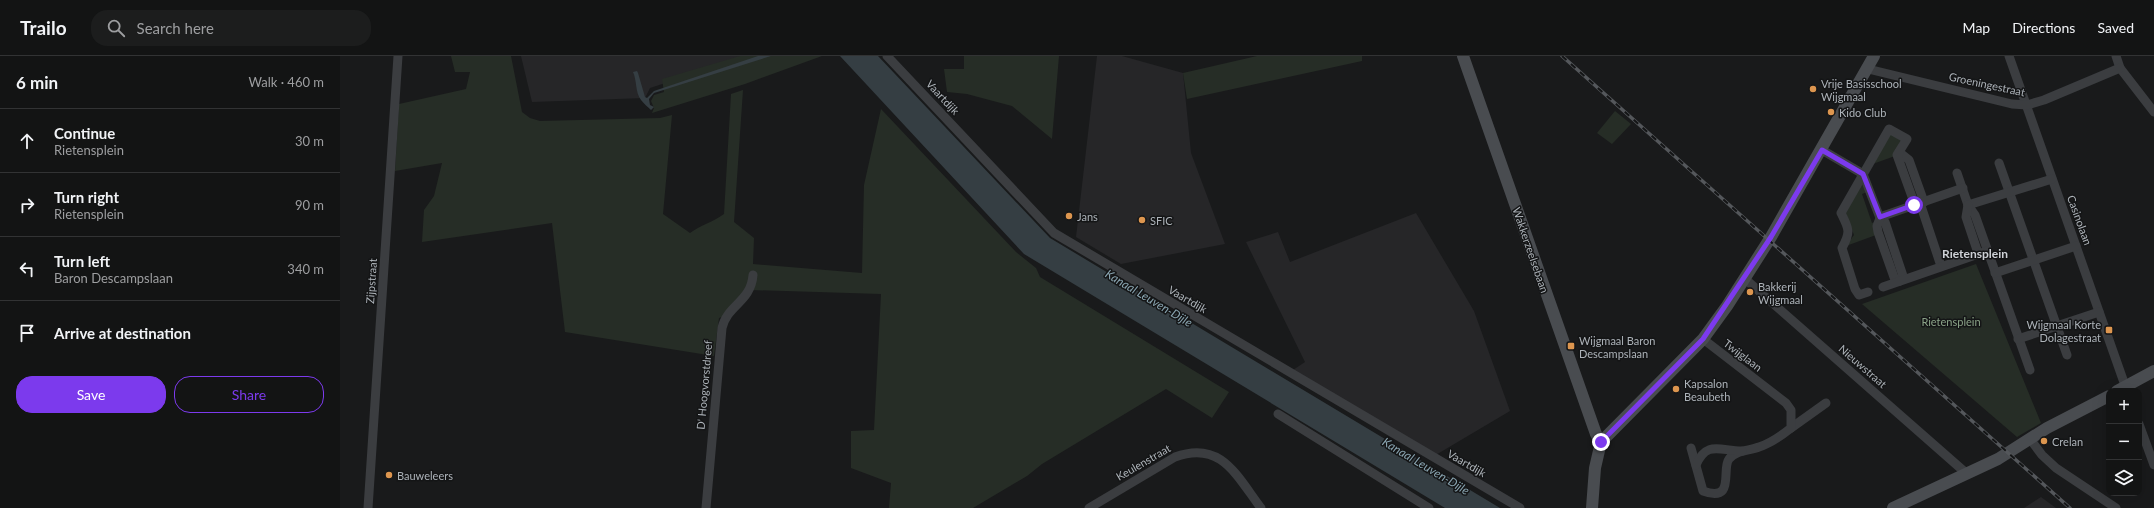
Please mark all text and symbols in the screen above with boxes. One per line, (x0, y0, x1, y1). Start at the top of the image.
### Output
search box (91, 10, 371, 46)
text: Trailo (20, 16, 67, 39)
icon: search (105, 17, 127, 39)
text: Search here (137, 19, 214, 37)
text: Map (1963, 19, 1990, 36)
text: Directions (2012, 19, 2075, 36)
text: Saved (2097, 19, 2134, 36)
street label: Groeningestraat (1948, 70, 2026, 98)
text: 6 min (16, 72, 58, 93)
text: Walk · 460 m (248, 74, 324, 90)
street label: Vaartdijk (924, 77, 963, 117)
place label: Vrije Basisschool Wijgmaal (1821, 77, 1902, 103)
marker: Vrije Basisschool Wijgmaal (1808, 84, 1818, 94)
place label: Kido Club (1839, 106, 1886, 119)
marker: Kido Club (1826, 107, 1836, 117)
text: Continue (54, 124, 115, 142)
icon: ahead (16, 130, 38, 152)
text: 30 m (295, 133, 324, 149)
text: Rietensplein (54, 142, 124, 158)
text: Turn right (54, 188, 119, 206)
street label: Casinolaan (2065, 193, 2095, 247)
icon: right (16, 194, 38, 216)
route start (1905, 196, 1923, 214)
text: 90 m (295, 197, 324, 213)
street label: Wakkerzeelsebaan (1510, 205, 1552, 295)
text: Rietensplein (54, 206, 124, 222)
place label: Jans (1077, 210, 1098, 223)
marker: Jans (1064, 211, 1074, 221)
place label: SFIC (1150, 214, 1173, 227)
marker: SFIC (1137, 215, 1147, 225)
district label: Rietensplein (1942, 246, 2008, 261)
text: Turn left (54, 252, 110, 270)
icon: left (16, 258, 38, 280)
street label: Zijpstraat (363, 258, 379, 304)
text: 340 m (287, 261, 324, 277)
water label: Kanaal Leuven-Dijle (1103, 266, 1196, 330)
text: Baron Descampslaan (54, 270, 173, 286)
place label: Bakkerij Wijgmaal (1758, 280, 1803, 306)
street label: Vaartdijk (1166, 283, 1210, 315)
marker: Bakkerij Wijgmaal (1745, 287, 1755, 297)
park label: Rietensplein (1921, 315, 1981, 328)
place label: Wijgmaal Korte Dolagestraat (2026, 318, 2101, 344)
icon: arrive (16, 322, 38, 344)
text: Arrive at destination (54, 324, 191, 342)
marker: Wijgmaal Korte Dolagestraat (2104, 325, 2114, 335)
place label: Wijgmaal Baron Descampslaan (1579, 334, 1655, 360)
street label: Twijglaan (1721, 336, 1765, 374)
street label: D' Hoogvorstdreef (694, 340, 714, 430)
marker: Wijgmaal Baron Descampslaan (1566, 341, 1576, 351)
street label: Nieuwstraat (1836, 342, 1890, 390)
button: Save (16, 376, 166, 413)
button: Share (174, 376, 324, 413)
place label: Kapsalon Beaubeth (1684, 377, 1730, 403)
marker: Kapsalon Beaubeth (1671, 384, 1681, 394)
map controls (2106, 388, 2142, 496)
button: + (2106, 388, 2142, 424)
button: − (2106, 424, 2142, 460)
route end (1592, 433, 1610, 451)
water label: Kanaal Leuven-Dijle (1380, 434, 1473, 498)
place label: Crelan (2052, 435, 2083, 448)
marker: Crelan (2039, 436, 2049, 446)
street label: Keulenstraat (1113, 441, 1173, 483)
street label: Vaartdijk (1445, 447, 1489, 479)
button: layers (2106, 460, 2142, 496)
place label: Bauweleers (397, 469, 453, 482)
marker: Bauweleers (384, 470, 394, 480)

